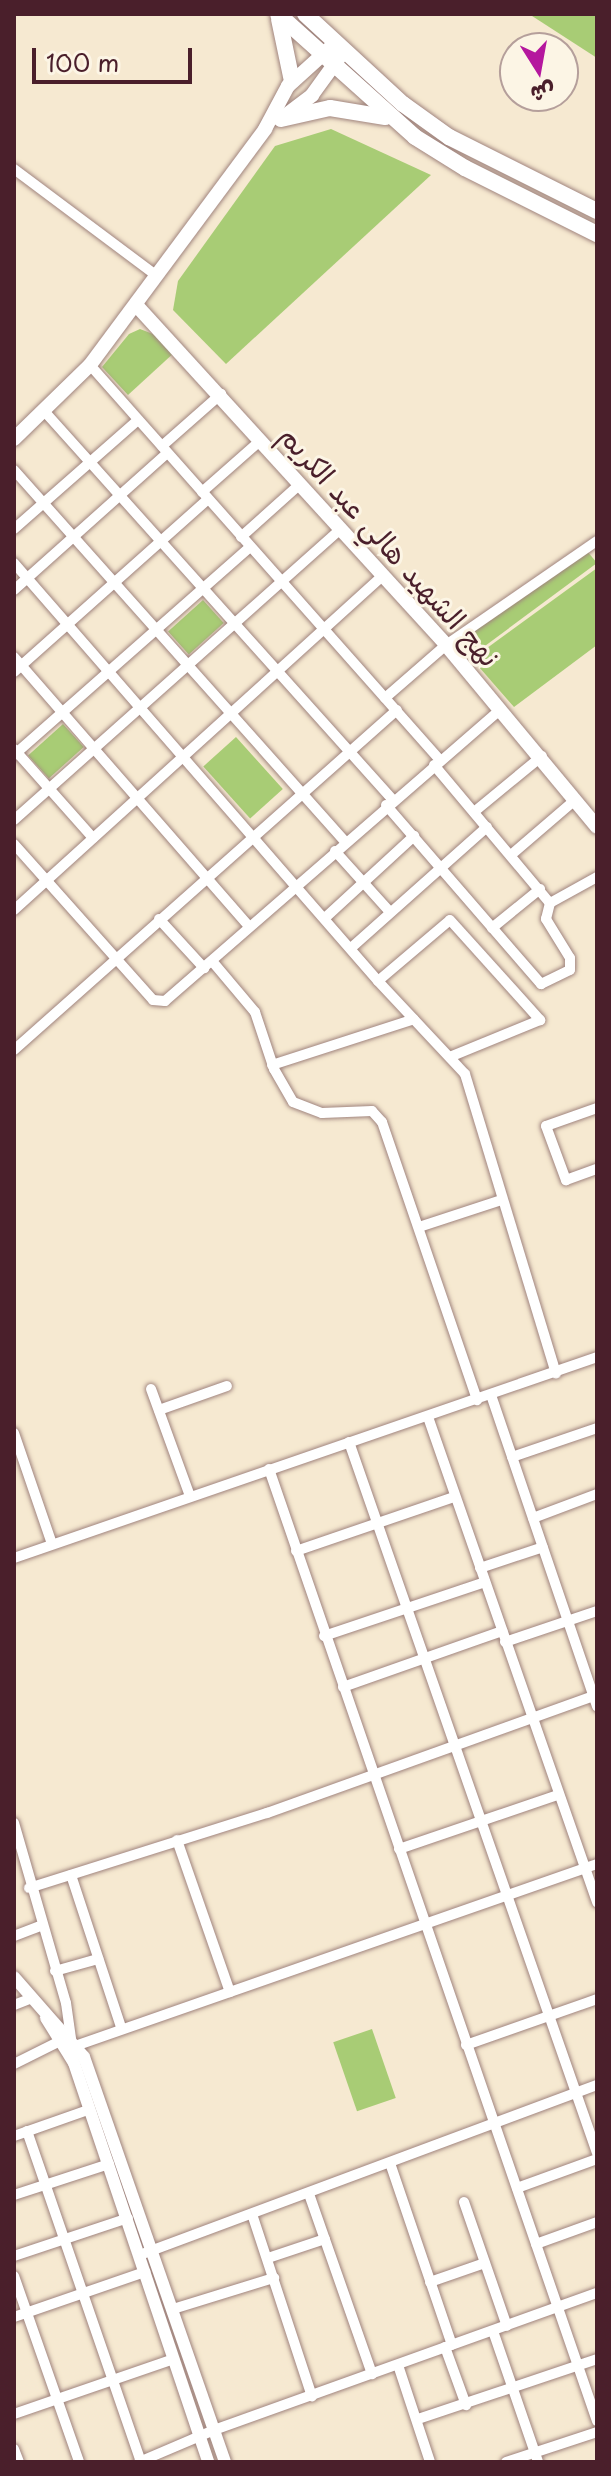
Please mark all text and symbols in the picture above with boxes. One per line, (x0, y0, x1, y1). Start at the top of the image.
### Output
scale bar (36, 32, 196, 82)
north arrow (499, 32, 579, 112)
text: 100 m (46, 44, 119, 80)
text: ش (528, 76, 558, 113)
street label: نهج الشهيد هالي عبد الكريم (273, 419, 507, 673)

